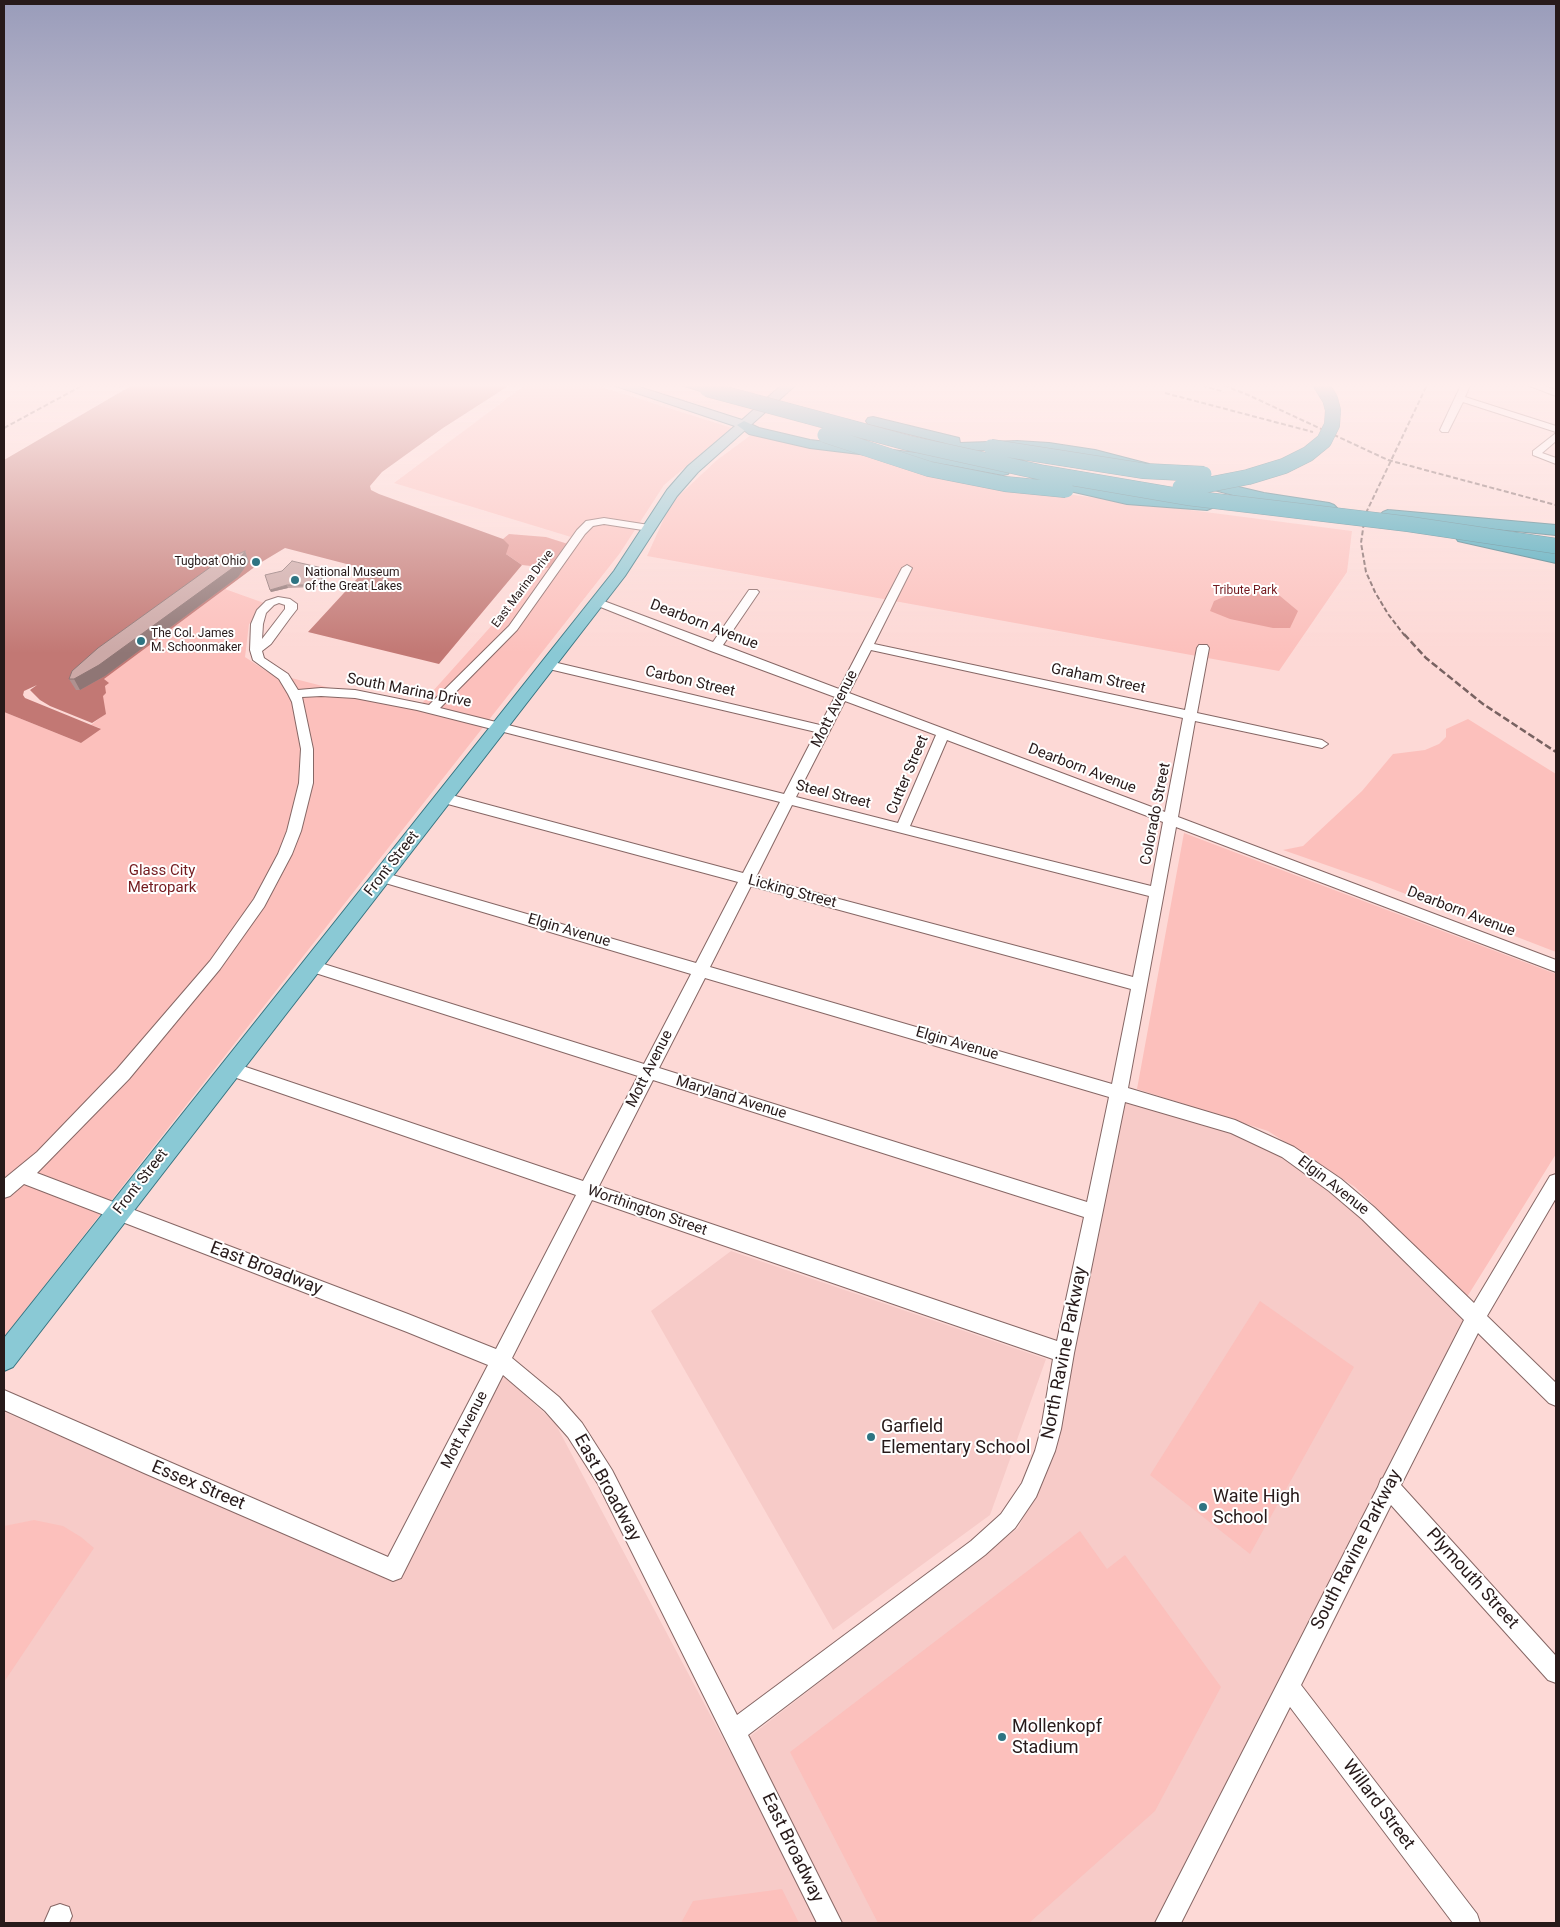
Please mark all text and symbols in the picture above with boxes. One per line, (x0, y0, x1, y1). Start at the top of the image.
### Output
street label: East Marina Drive (489, 547, 557, 631)
place label: Tugboat Ohio (174, 555, 246, 569)
marker: Tugboat Ohio (250, 556, 262, 568)
place label: National Museum of the Great Lakes (305, 566, 402, 594)
marker: National Museum of the Great Lakes (289, 574, 301, 586)
park label: Tribute Park (1213, 584, 1277, 598)
street label: Dearborn Avenue (647, 596, 761, 654)
place label: The Col. James M. Schoonmaker (151, 627, 241, 655)
marker: The Col. James M. Schoonmaker (135, 635, 147, 647)
street label: Graham Street (1049, 660, 1147, 698)
street label: Carbon Street (643, 663, 737, 701)
street label: Mott Avenue (808, 667, 862, 751)
street label: South Marina Drive (345, 670, 473, 712)
street label: Cutter Street (883, 733, 933, 817)
street label: Dearborn Avenue (1025, 740, 1139, 798)
street label: Colorado Street (1137, 761, 1175, 867)
street label: Steel Street (794, 777, 872, 813)
street label: Front Street (361, 828, 423, 900)
park label: Glass City Metropark (128, 862, 196, 897)
street label: Licking Street (746, 872, 838, 912)
street label: Dearborn Avenue (1404, 883, 1518, 941)
street label: Elgin Avenue (526, 911, 612, 951)
street label: Elgin Avenue (914, 1024, 1000, 1064)
street label: Mott Avenue (623, 1027, 677, 1111)
street label: Maryland Avenue (673, 1073, 789, 1123)
street label: Front Street (110, 1146, 172, 1218)
street label: Elgin Avenue (1294, 1153, 1372, 1219)
street label: Worthington Street (585, 1182, 709, 1240)
street label: East Broadway (207, 1238, 325, 1300)
street label: North Ravine Parkway (1038, 1265, 1092, 1441)
street label: Mott Avenue (438, 1388, 492, 1472)
place label: Garfield Elementary School (881, 1416, 1030, 1458)
street label: East Broadway (569, 1431, 645, 1545)
marker: Garfield Elementary School (865, 1431, 877, 1443)
street label: Essex Street (148, 1457, 248, 1515)
street label: South Ravine Parkway (1307, 1466, 1407, 1634)
place label: Waite High School (1213, 1486, 1300, 1528)
marker: Waite High School (1197, 1501, 1209, 1513)
street label: Plymouth Street (1421, 1524, 1523, 1634)
place label: Mollenkopf Stadium (1012, 1716, 1102, 1758)
marker: Mollenkopf Stadium (996, 1731, 1008, 1743)
street label: Willard Street (1337, 1756, 1419, 1854)
street label: East Broadway (756, 1790, 828, 1906)

